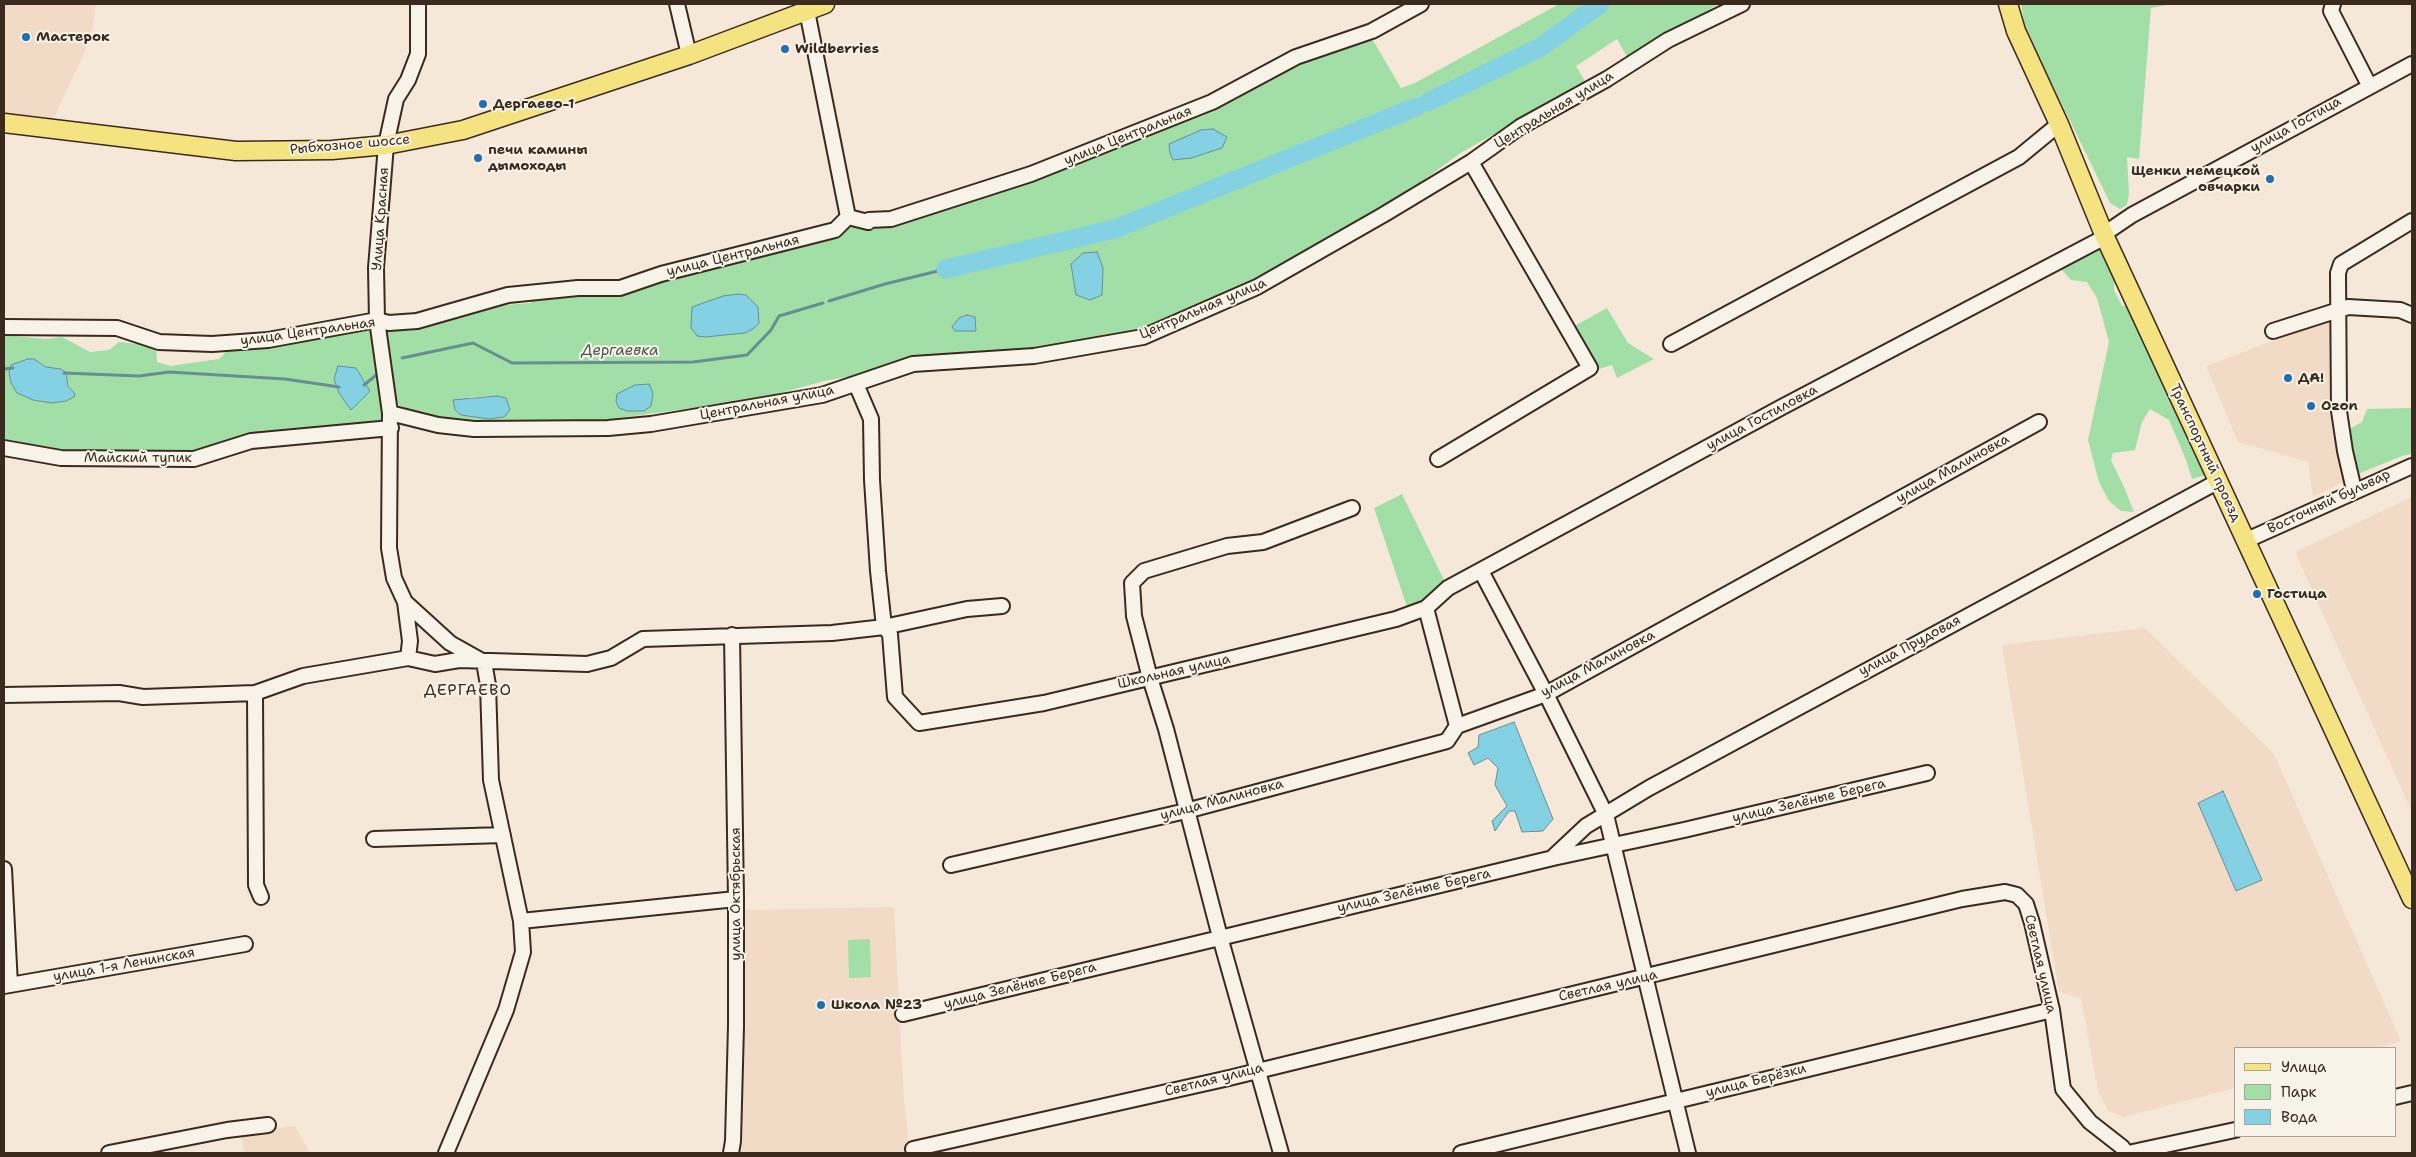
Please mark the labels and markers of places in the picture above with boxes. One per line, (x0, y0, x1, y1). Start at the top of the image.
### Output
place label: Мастерок (36, 29, 110, 45)
marker: Мастерок (20, 31, 32, 43)
place label: Wildberries (795, 41, 879, 57)
marker: Wildberries (779, 43, 791, 55)
place label: Дергаево-1 (493, 96, 574, 112)
marker: Дергаево-1 (477, 98, 489, 110)
place label: печи камины дымоходы (488, 142, 587, 174)
marker: печи камины дымоходы (472, 152, 484, 164)
place label: Щенки немецкой овчарки (2131, 163, 2260, 196)
marker: Щенки немецкой овчарки (2264, 173, 2276, 185)
place label: ДА! (2298, 370, 2324, 386)
marker: ДА! (2282, 372, 2294, 384)
place label: Ozon (2321, 398, 2358, 414)
marker: Ozon (2305, 400, 2317, 412)
place label: Гостица (2267, 586, 2327, 602)
marker: Гостица (2251, 588, 2263, 600)
place label: Школа №23 (831, 997, 922, 1013)
marker: Школа №23 (815, 999, 827, 1011)

